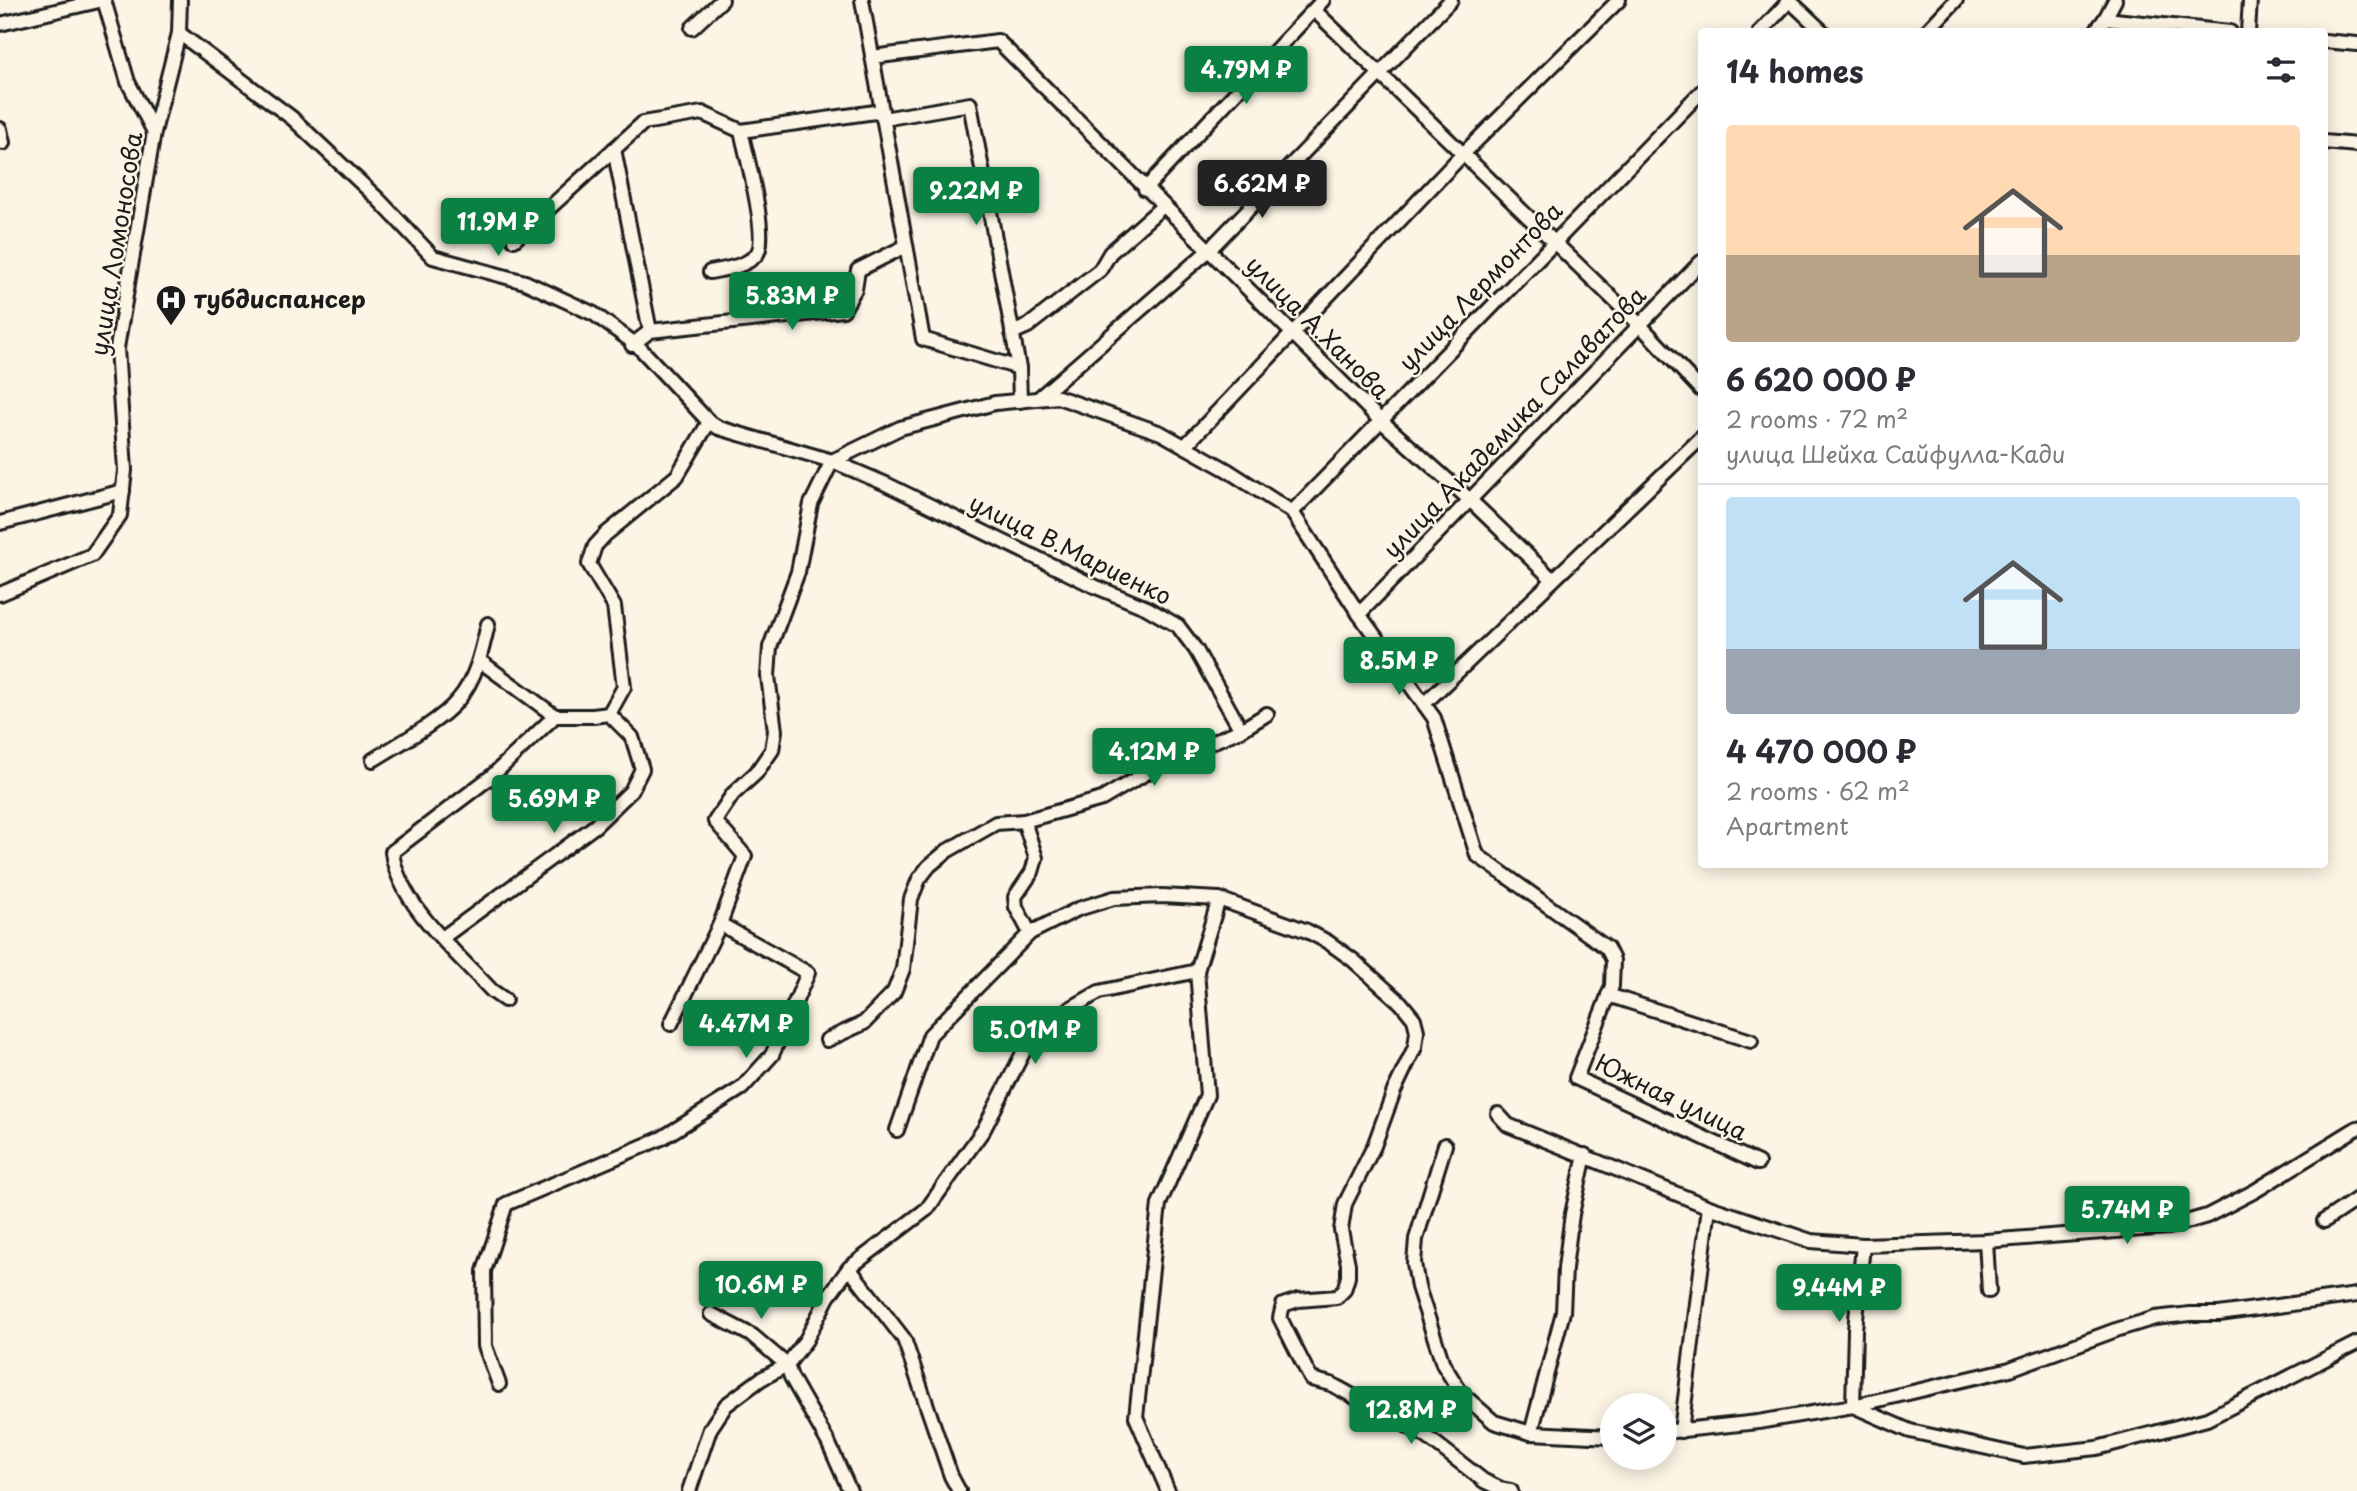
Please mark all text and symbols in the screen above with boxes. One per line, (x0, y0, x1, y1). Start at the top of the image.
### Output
pin: 4.79M ₽ (1181, 46, 1311, 106)
text: 14 homes (1726, 48, 1864, 93)
text: 4.79M ₽ (1200, 51, 1292, 86)
icon: filters (2262, 51, 2300, 89)
street label: улица Ломоносова (80, 129, 151, 358)
pin: 6.62M ₽ (1197, 160, 1327, 220)
text: 6.62M ₽ (1214, 165, 1310, 200)
pin: 9.22M ₽ (911, 168, 1041, 227)
icon: home (1950, 170, 2076, 296)
text: 9.22M ₽ (929, 172, 1023, 207)
street label: улица Лермонтова (1389, 193, 1570, 378)
pin: 11.9M ₽ (433, 198, 563, 258)
text: 11.9M ₽ (457, 203, 539, 238)
street label: улица А.Ханова (1238, 246, 1399, 407)
pin: 5.83M ₽ (727, 272, 857, 332)
text: 5.83M ₽ (745, 277, 839, 312)
street label: улица Академика Салаватова (1374, 278, 1654, 566)
place label: тубдиспансер (194, 280, 366, 316)
hospital icon: тубдиспансер (154, 283, 188, 327)
text: 6 620 000 ₽ (1726, 356, 1916, 401)
text: 2 rooms · 72 m² (1726, 401, 1908, 436)
text: улица Шейха Сайфулла-Кади (1726, 436, 2066, 471)
street label: улица В.Мариенко (963, 483, 1178, 613)
icon: home (1950, 542, 2076, 668)
pin: 8.5M ₽ (1342, 638, 1456, 697)
text: 8.5M ₽ (1360, 642, 1438, 677)
pin: 4.12M ₽ (1089, 728, 1219, 788)
text: 4 470 000 ₽ (1726, 728, 1916, 773)
text: 4.12M ₽ (1108, 733, 1200, 768)
text: 2 rooms · 62 m² (1726, 773, 1910, 808)
pin: 5.69M ₽ (489, 776, 619, 835)
text: 5.69M ₽ (508, 780, 600, 815)
text: Apartment (1726, 808, 1849, 843)
pin: 4.47M ₽ (681, 1000, 811, 1060)
text: 4.47M ₽ (699, 1005, 793, 1040)
pin: 5.01M ₽ (970, 1006, 1100, 1066)
text: 5.01M ₽ (989, 1011, 1081, 1046)
street label: Южная улица (1590, 1044, 1754, 1149)
pin: 5.74M ₽ (2062, 1186, 2192, 1246)
text: 5.74M ₽ (2081, 1191, 2173, 1226)
pin: 10.6M ₽ (696, 1262, 826, 1321)
pin: 9.44M ₽ (1774, 1264, 1904, 1324)
text: 10.6M ₽ (715, 1266, 807, 1301)
text: 9.44M ₽ (1792, 1269, 1886, 1304)
pin: 12.8M ₽ (1346, 1386, 1476, 1446)
text: 12.8M ₽ (1365, 1391, 1457, 1426)
map controls (1600, 1393, 1677, 1470)
button: layers (1600, 1393, 1677, 1470)

